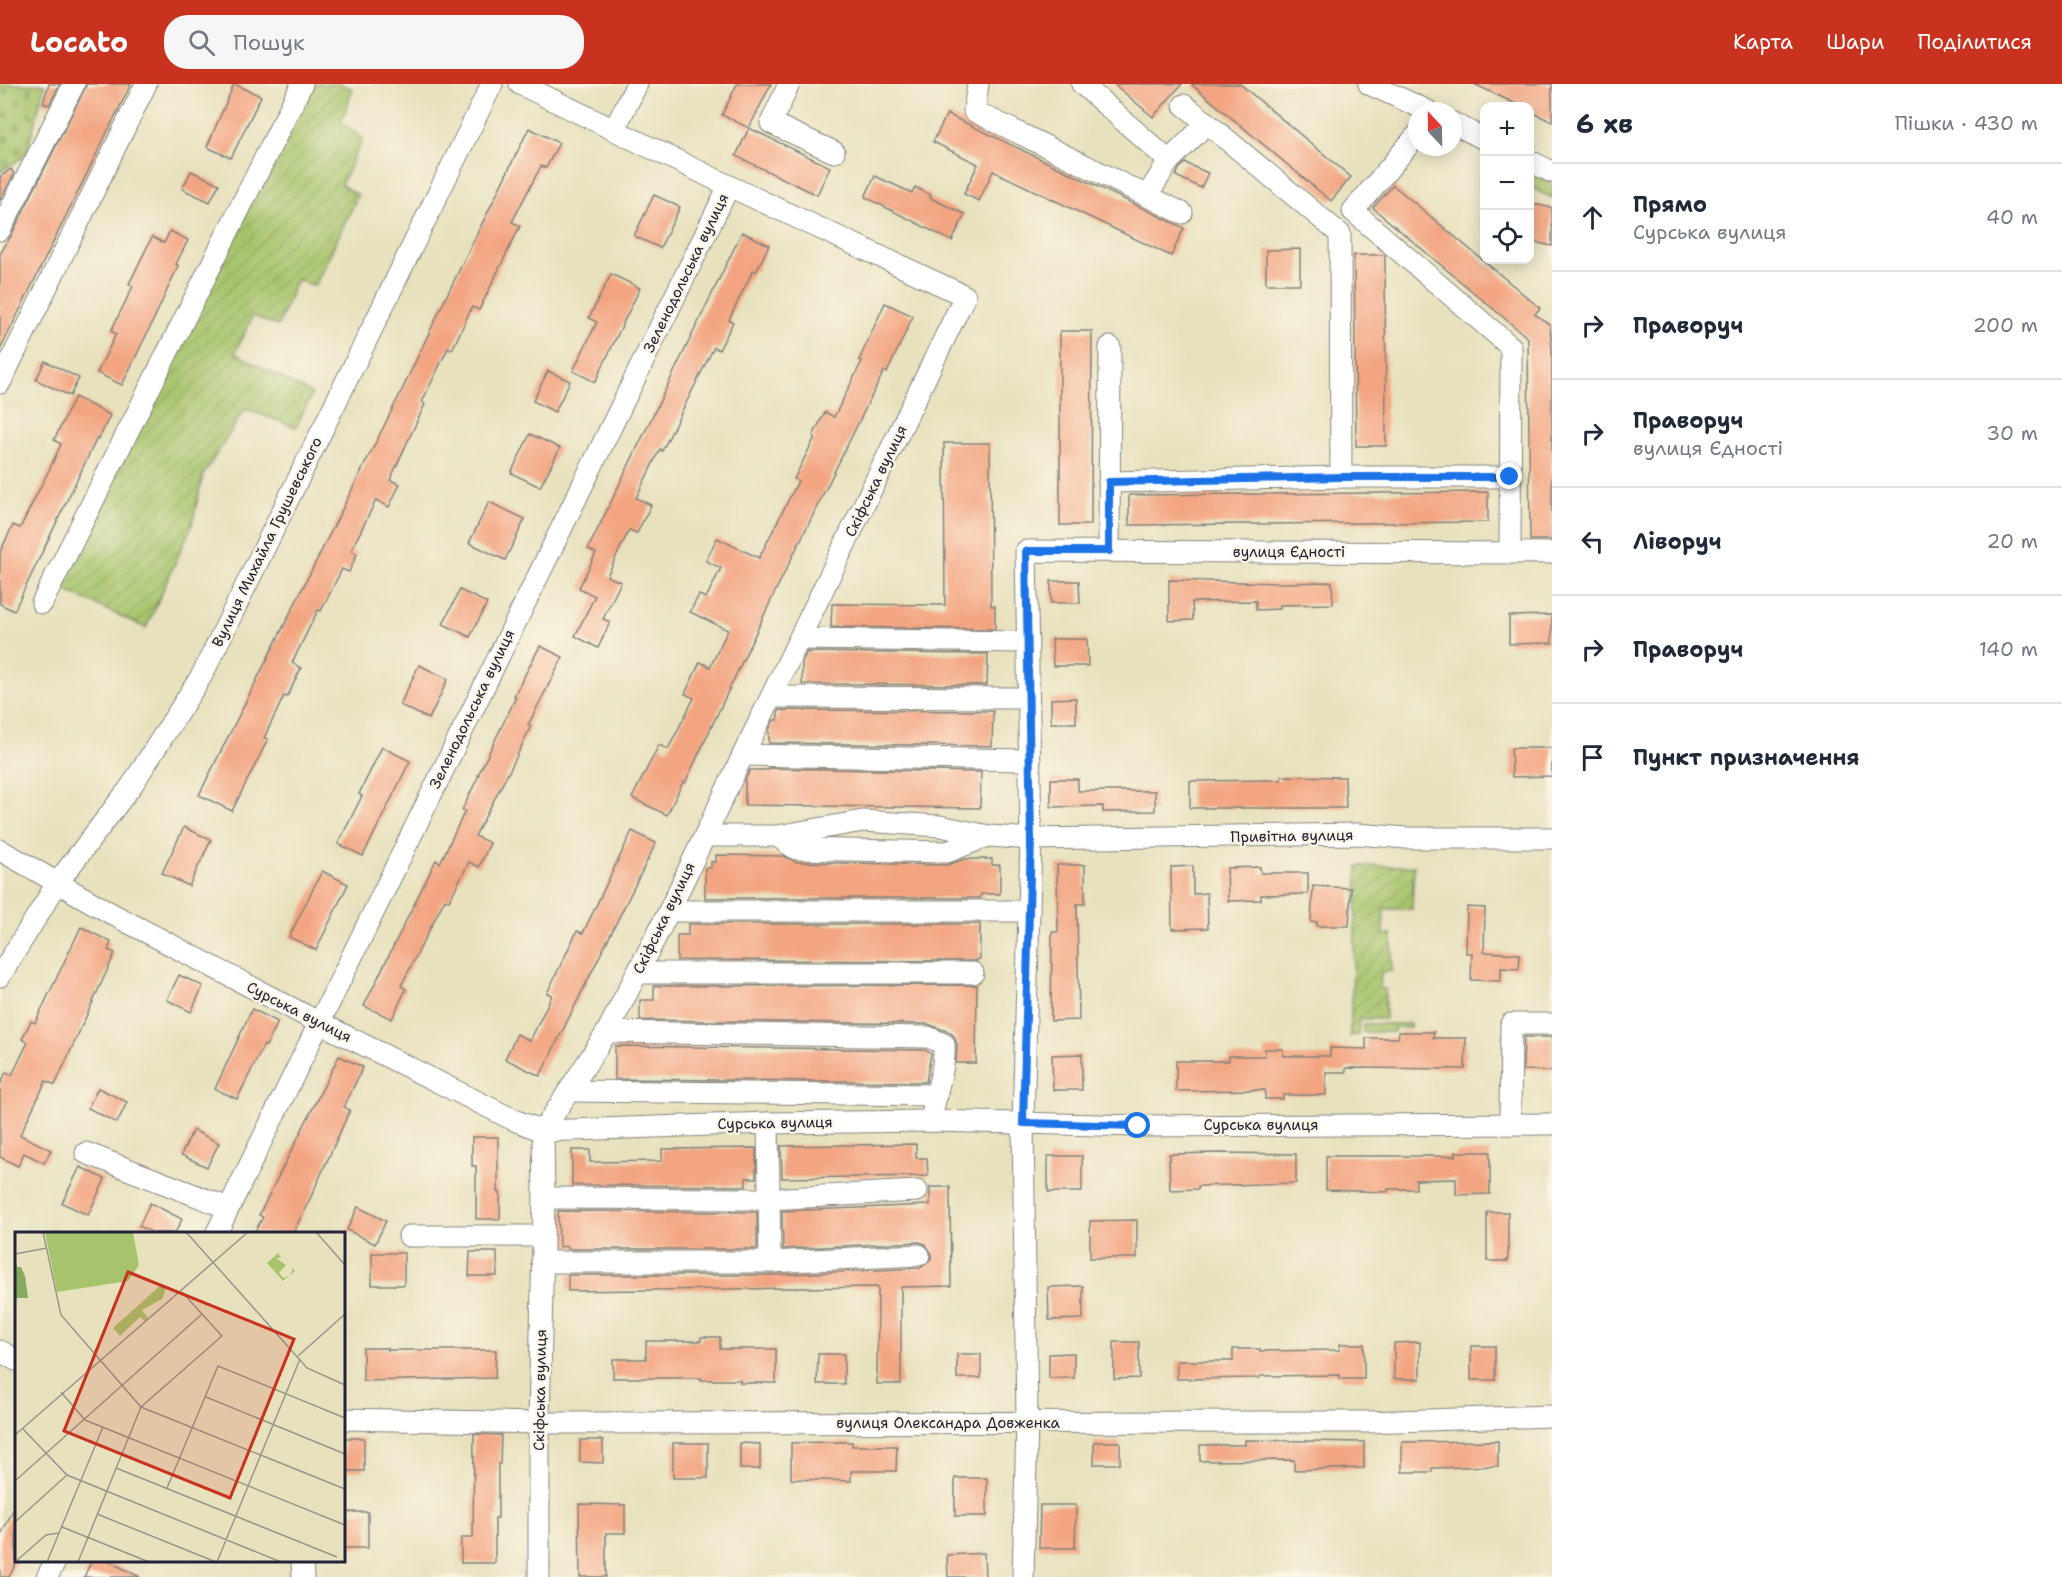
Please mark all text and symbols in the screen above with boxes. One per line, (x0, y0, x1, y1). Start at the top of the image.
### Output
search box (164, 15, 584, 69)
text: Locato (30, 23, 128, 61)
icon: search (185, 26, 218, 59)
text: Пошук (233, 28, 305, 57)
text: Карта (1733, 28, 1793, 56)
text: Шари (1826, 28, 1884, 56)
text: Поділитися (1917, 28, 2032, 56)
north arrow (1408, 102, 1462, 156)
map controls (1480, 102, 1534, 264)
button: + (1480, 102, 1534, 156)
text: 6 хв (1576, 106, 1633, 141)
text: Пішки · 430 m (1895, 110, 2038, 136)
button: − (1480, 156, 1534, 210)
street label: Зеленодольська вулиця (639, 190, 733, 356)
text: Прямо (1633, 190, 1707, 219)
icon: ahead (1576, 201, 1609, 234)
text: 40 m (1986, 204, 2038, 230)
button: locate (1480, 210, 1534, 264)
text: Сурська вулиця (1633, 219, 1786, 245)
icon: right (1576, 309, 1609, 342)
text: Праворуч (1633, 311, 1743, 340)
text: 200 m (1973, 312, 2038, 338)
text: Праворуч (1633, 406, 1743, 435)
icon: right (1576, 417, 1609, 450)
text: 30 m (1986, 420, 2038, 446)
street label: Скіфська вулиця (840, 422, 912, 540)
street label: Вулиця Михайла Грушевського (207, 434, 327, 650)
text: вулиця Єдності (1633, 435, 1783, 461)
route end (1496, 463, 1522, 489)
icon: left (1576, 525, 1609, 558)
text: Ліворуч (1633, 527, 1721, 556)
text: 20 m (1987, 528, 2038, 554)
street label: вулиця Єдності (1233, 542, 1345, 562)
street label: Зеленодольська вулиця (425, 626, 519, 792)
icon: right (1576, 633, 1609, 666)
text: Праворуч (1633, 635, 1743, 664)
text: 140 m (1979, 636, 2038, 662)
icon: arrive (1576, 741, 1609, 774)
text: Пункт призначення (1633, 743, 1860, 772)
street label: Привітна вулиця (1230, 825, 1354, 847)
street label: Скіфська вулиця (628, 859, 700, 977)
street label: Сурська вулиця (243, 977, 355, 1047)
street label: Сурська вулиця (717, 1112, 833, 1134)
route start (1124, 1112, 1150, 1138)
street label: Сурська вулиця (1203, 1115, 1319, 1135)
inset map (15, 1232, 345, 1562)
street label: Скіфська вулиця (529, 1329, 551, 1451)
street label: вулиця Олександра Довженка (836, 1413, 1060, 1433)

